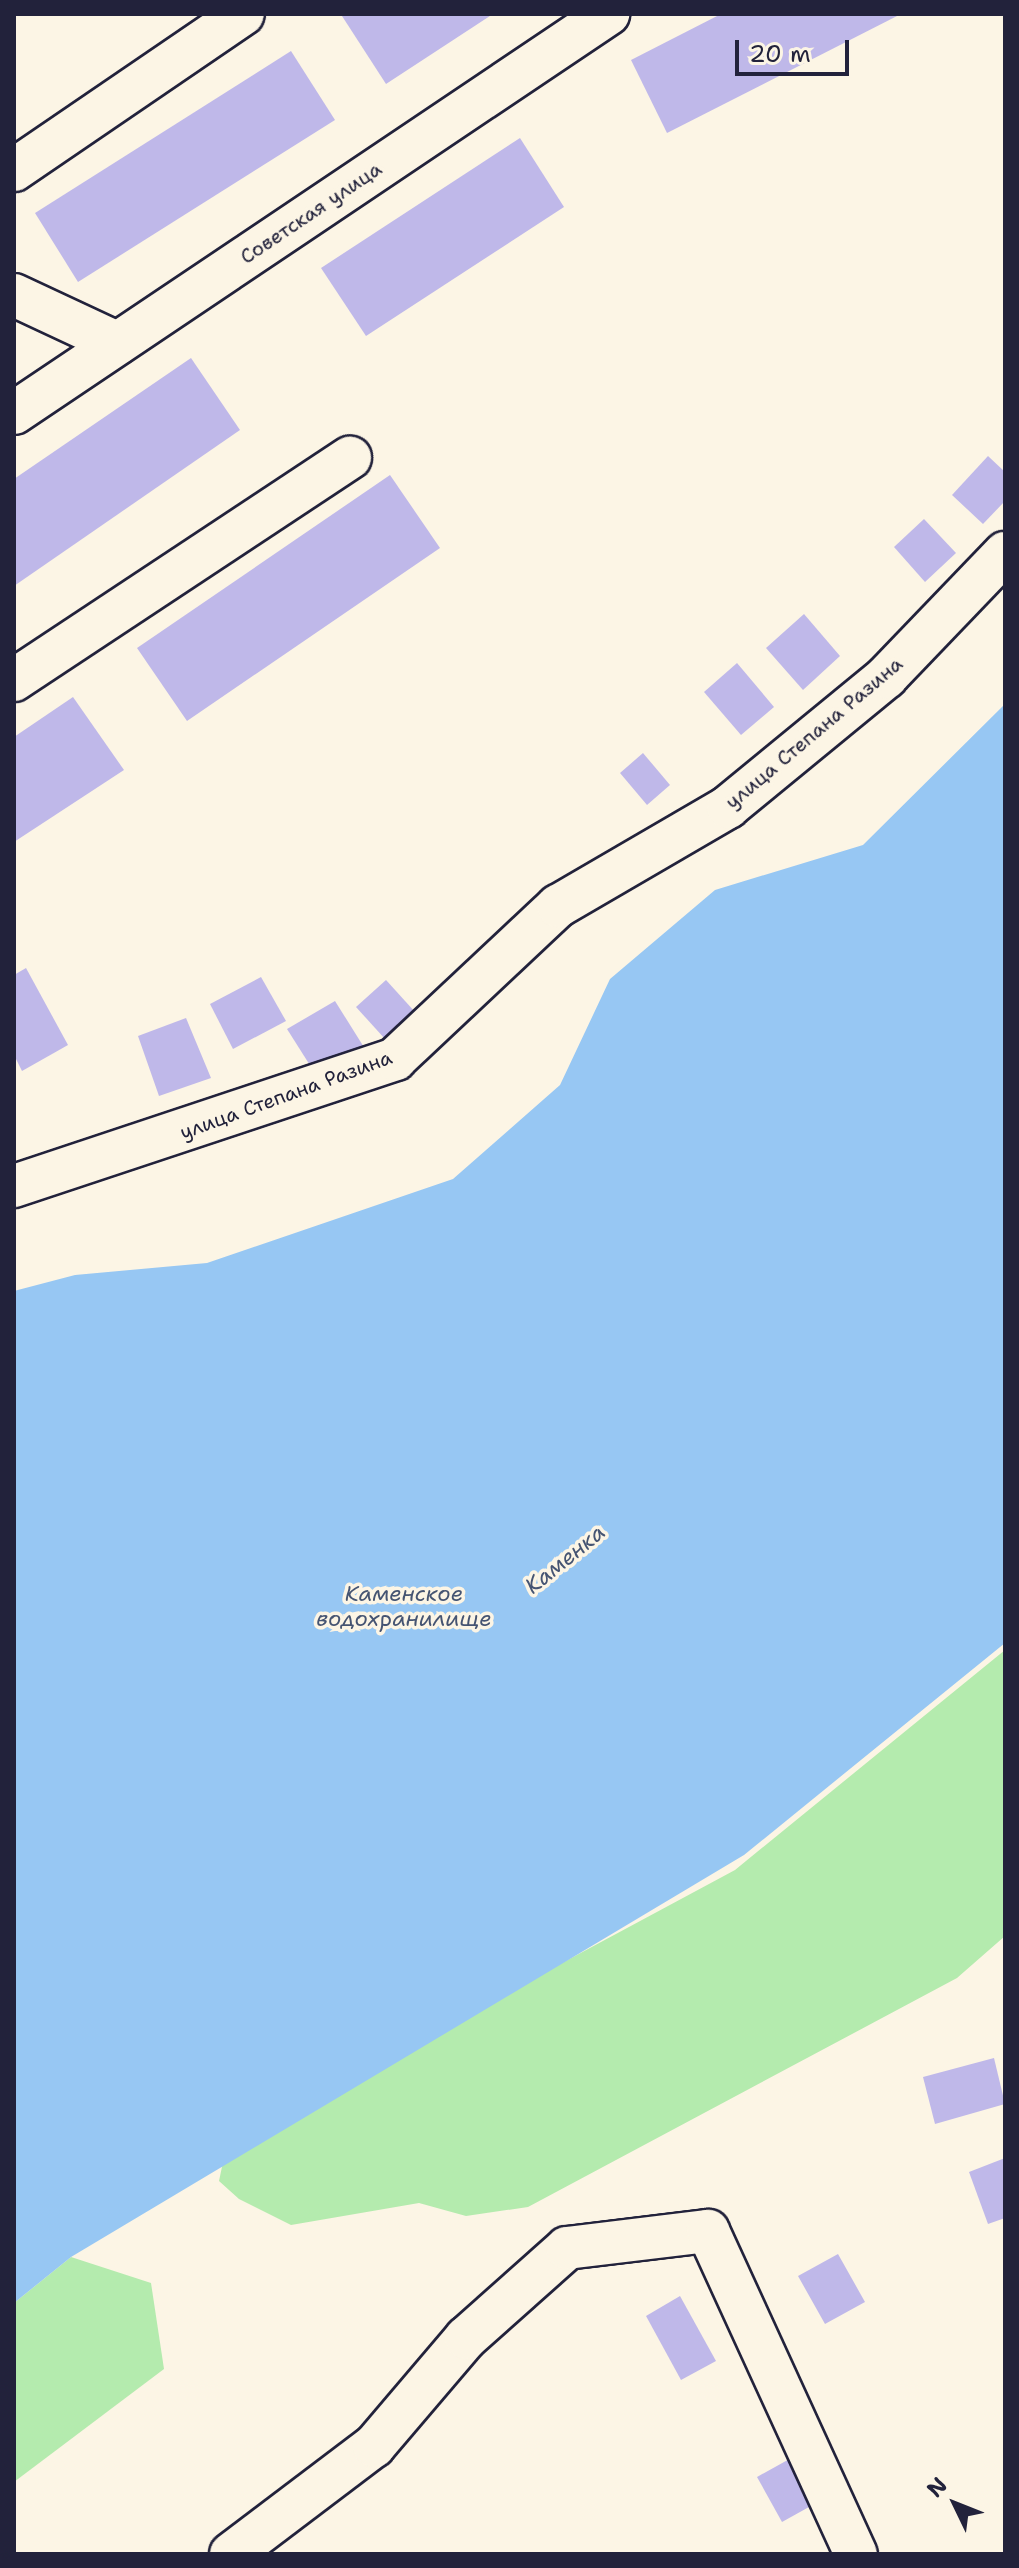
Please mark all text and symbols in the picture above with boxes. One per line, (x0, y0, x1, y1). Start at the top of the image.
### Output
scale bar (739, 24, 853, 74)
text: 20 m (749, 38, 811, 70)
street label: Советская улица (236, 157, 386, 269)
street label: улица Степана Разина (720, 652, 908, 814)
street label: улица Степана Разина (177, 1045, 395, 1145)
water label: Каменка (520, 1519, 610, 1599)
water label: Каменское водохранилище (316, 1580, 492, 1632)
north arrow (915, 2464, 995, 2544)
text: N (921, 2471, 954, 2504)

